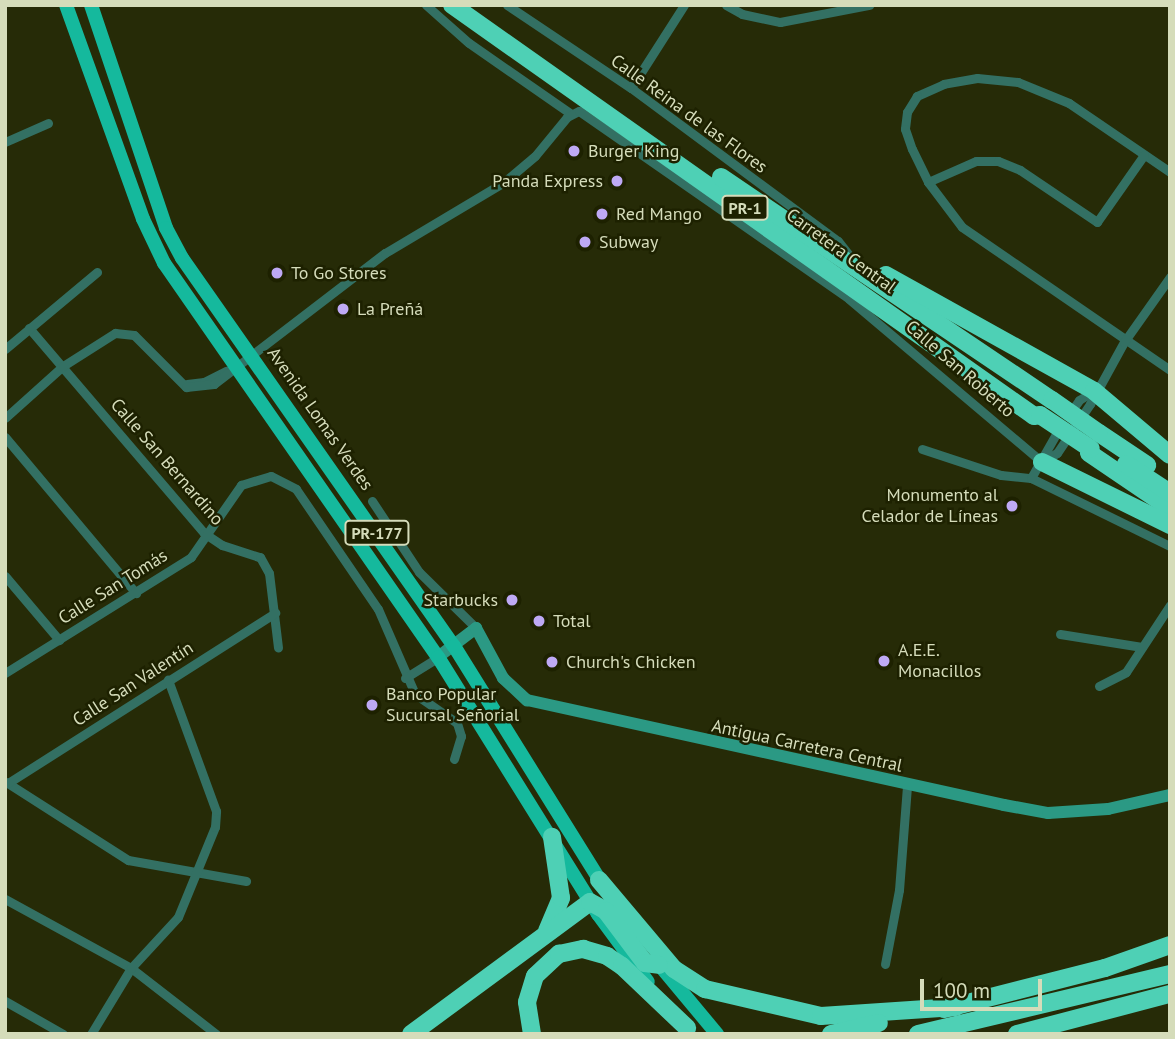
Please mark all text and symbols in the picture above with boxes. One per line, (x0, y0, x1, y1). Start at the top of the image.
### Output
street label: Calle Reina de las Flores (607, 50, 771, 178)
place label: Burger King (588, 140, 679, 162)
marker: Burger King (566, 143, 582, 159)
place label: Panda Express (492, 170, 603, 192)
marker: Panda Express (609, 173, 625, 189)
road number: PR-1 (720, 196, 770, 220)
place label: Red Mango (616, 203, 702, 225)
street label: Carretera Central (782, 204, 900, 298)
marker: Red Mango (594, 206, 610, 222)
place label: Subway (599, 231, 658, 253)
marker: Subway (577, 234, 593, 250)
place label: To Go Stores (291, 262, 387, 284)
marker: To Go Stores (269, 265, 285, 281)
place label: La Preñá (357, 298, 423, 320)
marker: La Preñá (335, 301, 351, 317)
street label: Calle San Roberto (901, 316, 1019, 422)
street label: Avenida Lomas Verdes (262, 343, 378, 495)
street label: Calle San Bernardino (106, 394, 228, 530)
place label: Monumento al Celador de Líneas (862, 485, 998, 528)
marker: Monumento al Celador de Líneas (1004, 498, 1020, 514)
road number: PR-177 (344, 520, 410, 546)
street label: Calle San Tomás (54, 545, 172, 629)
place label: Starbucks (424, 589, 498, 611)
marker: Starbucks (504, 592, 520, 608)
place label: Total (553, 610, 591, 632)
marker: Total (531, 613, 547, 629)
street label: Calle San Valentín (69, 637, 197, 731)
place label: A.E.E. Monacillos (898, 640, 981, 682)
place label: Church's Chicken (566, 651, 696, 673)
marker: A.E.E. Monacillos (876, 653, 892, 669)
marker: Church's Chicken (544, 654, 560, 670)
place label: Banco Popular Sucursal Señorial (386, 684, 519, 726)
marker: Banco Popular Sucursal Señorial (364, 697, 380, 713)
street label: Antigua Carretera Central (710, 715, 904, 777)
scale bar (923, 965, 1046, 1009)
text: 100 m (933, 977, 990, 1004)

